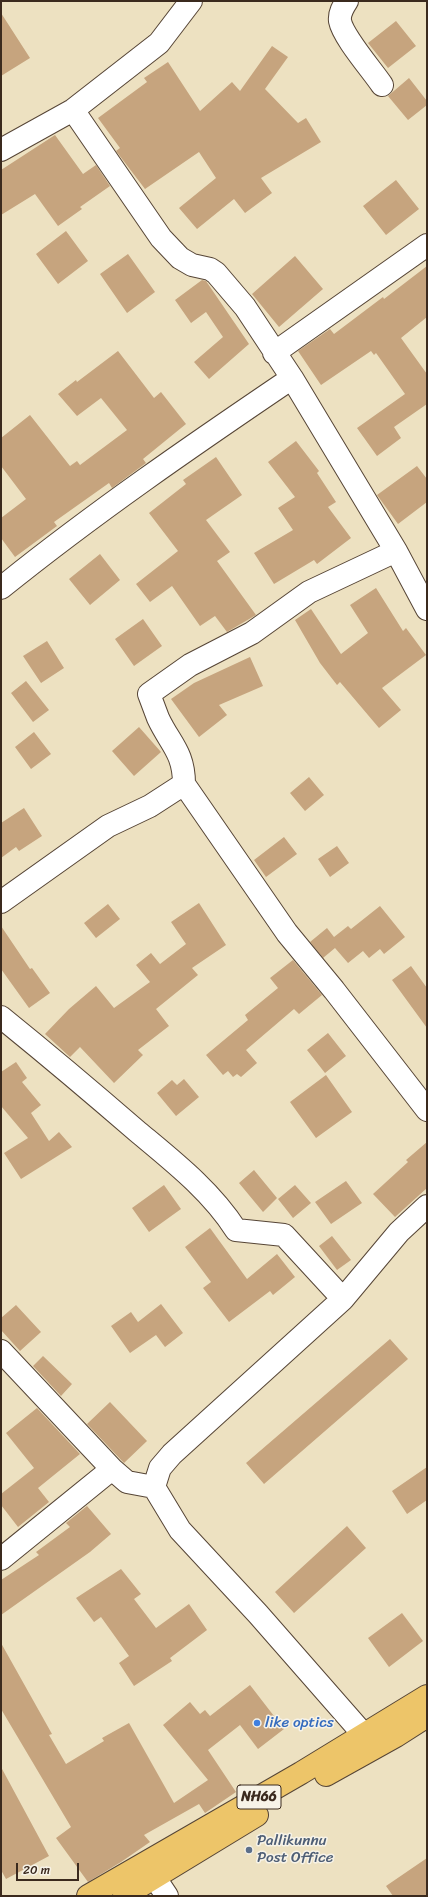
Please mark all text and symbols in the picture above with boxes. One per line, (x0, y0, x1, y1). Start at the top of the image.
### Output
place label: like optics (265, 1714, 334, 1732)
marker: like optics (252, 1718, 262, 1728)
road number: NH66 (237, 1785, 281, 1809)
place label: Pallikunnu Post Office (257, 1832, 333, 1867)
marker: Pallikunnu Post Office (244, 1845, 254, 1855)
scale bar (18, 1855, 81, 1881)
text: 20 m (23, 1859, 50, 1881)

